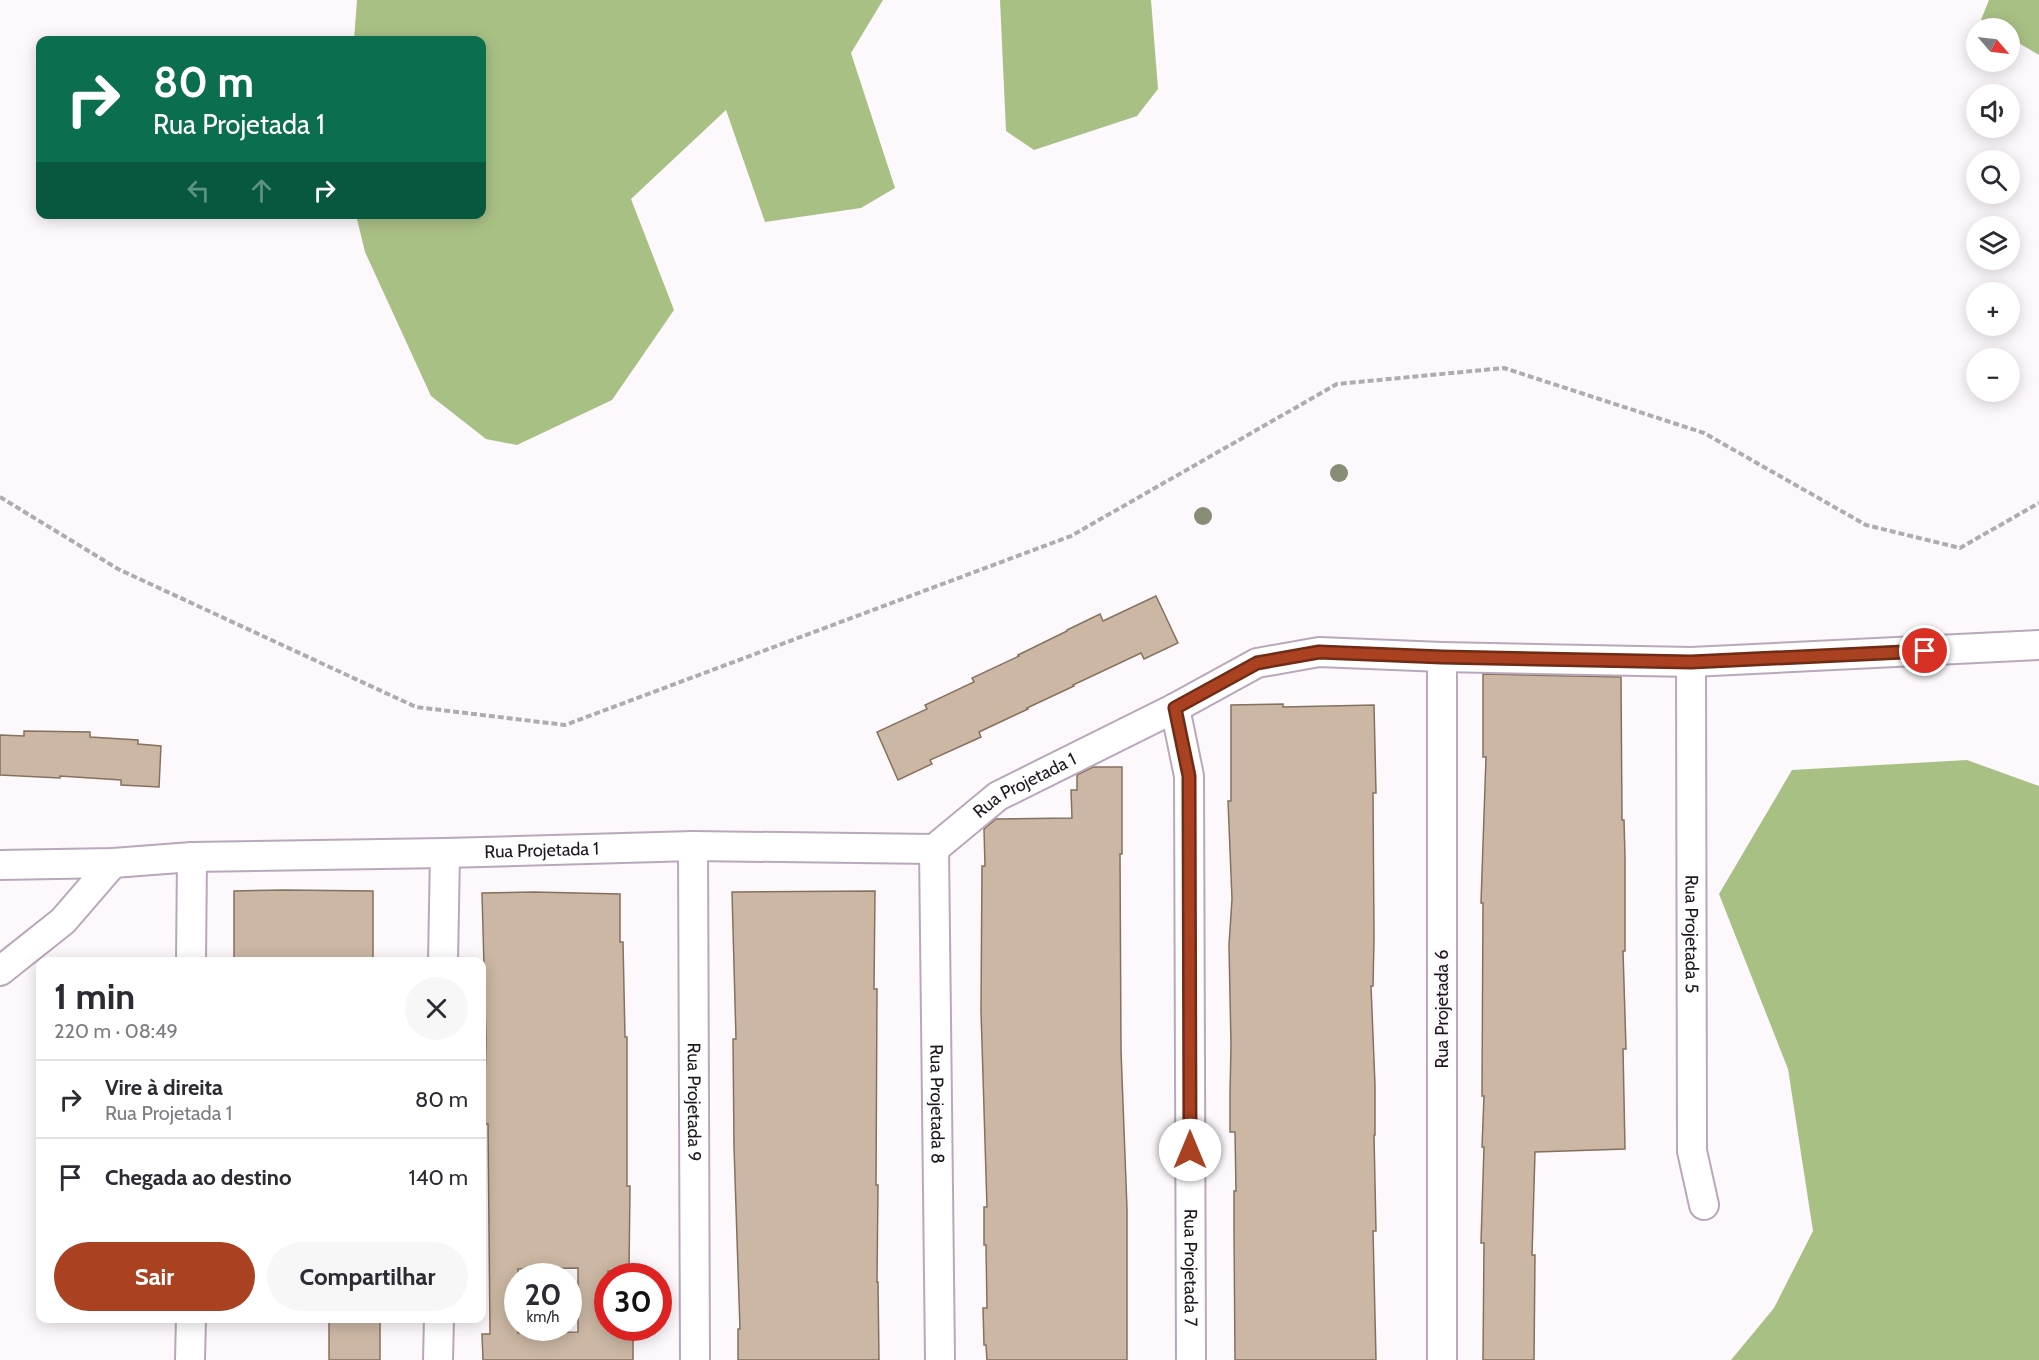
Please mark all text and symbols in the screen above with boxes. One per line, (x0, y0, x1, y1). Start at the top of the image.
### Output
north arrow (1966, 18, 2020, 72)
map controls (1966, 18, 2020, 402)
text: 80 m (153, 56, 254, 108)
icon: right (54, 60, 132, 138)
button: sound (1966, 84, 2020, 138)
text: Rua Projetada 1 (153, 108, 325, 141)
button: search (1966, 150, 2020, 204)
icon: left (182, 174, 215, 207)
icon: ahead (245, 174, 278, 207)
icon: right (308, 174, 341, 207)
button: layers (1966, 216, 2020, 270)
button: + (1966, 282, 2020, 336)
button: − (1966, 348, 2020, 402)
pin (1899, 625, 1950, 676)
icon: arrive (1908, 634, 1941, 667)
street label: Rua Projetada 1 (969, 748, 1080, 823)
street label: Rua Projetada 1 (484, 838, 599, 863)
street label: Rua Projetada 5 (1680, 875, 1703, 993)
street label: Rua Projetada 6 (1431, 950, 1453, 1068)
text: 1 min (54, 974, 135, 1018)
button: close (405, 977, 468, 1040)
text: 220 m · 08:49 (54, 1019, 178, 1043)
street label: Rua Projetada 9 (683, 1042, 705, 1162)
street label: Rua Projetada 8 (925, 1044, 949, 1164)
text: Vire à direita (105, 1074, 223, 1101)
icon: right (54, 1083, 87, 1116)
text: 80 m (415, 1086, 468, 1113)
text: Rua Projetada 1 (105, 1101, 232, 1125)
position arrow (1158, 1118, 1222, 1182)
icon: arrive (54, 1161, 87, 1194)
text: Chegada ao destino (105, 1164, 291, 1191)
text: 140 m (409, 1164, 468, 1191)
street label: Rua Projetada 7 (1179, 1209, 1202, 1327)
button: Sair (54, 1242, 255, 1311)
button: Compartilhar (267, 1242, 468, 1311)
speed limit sign: 30 (594, 1263, 672, 1341)
text: 20 (524, 1276, 562, 1313)
text: km/h (527, 1308, 559, 1326)

